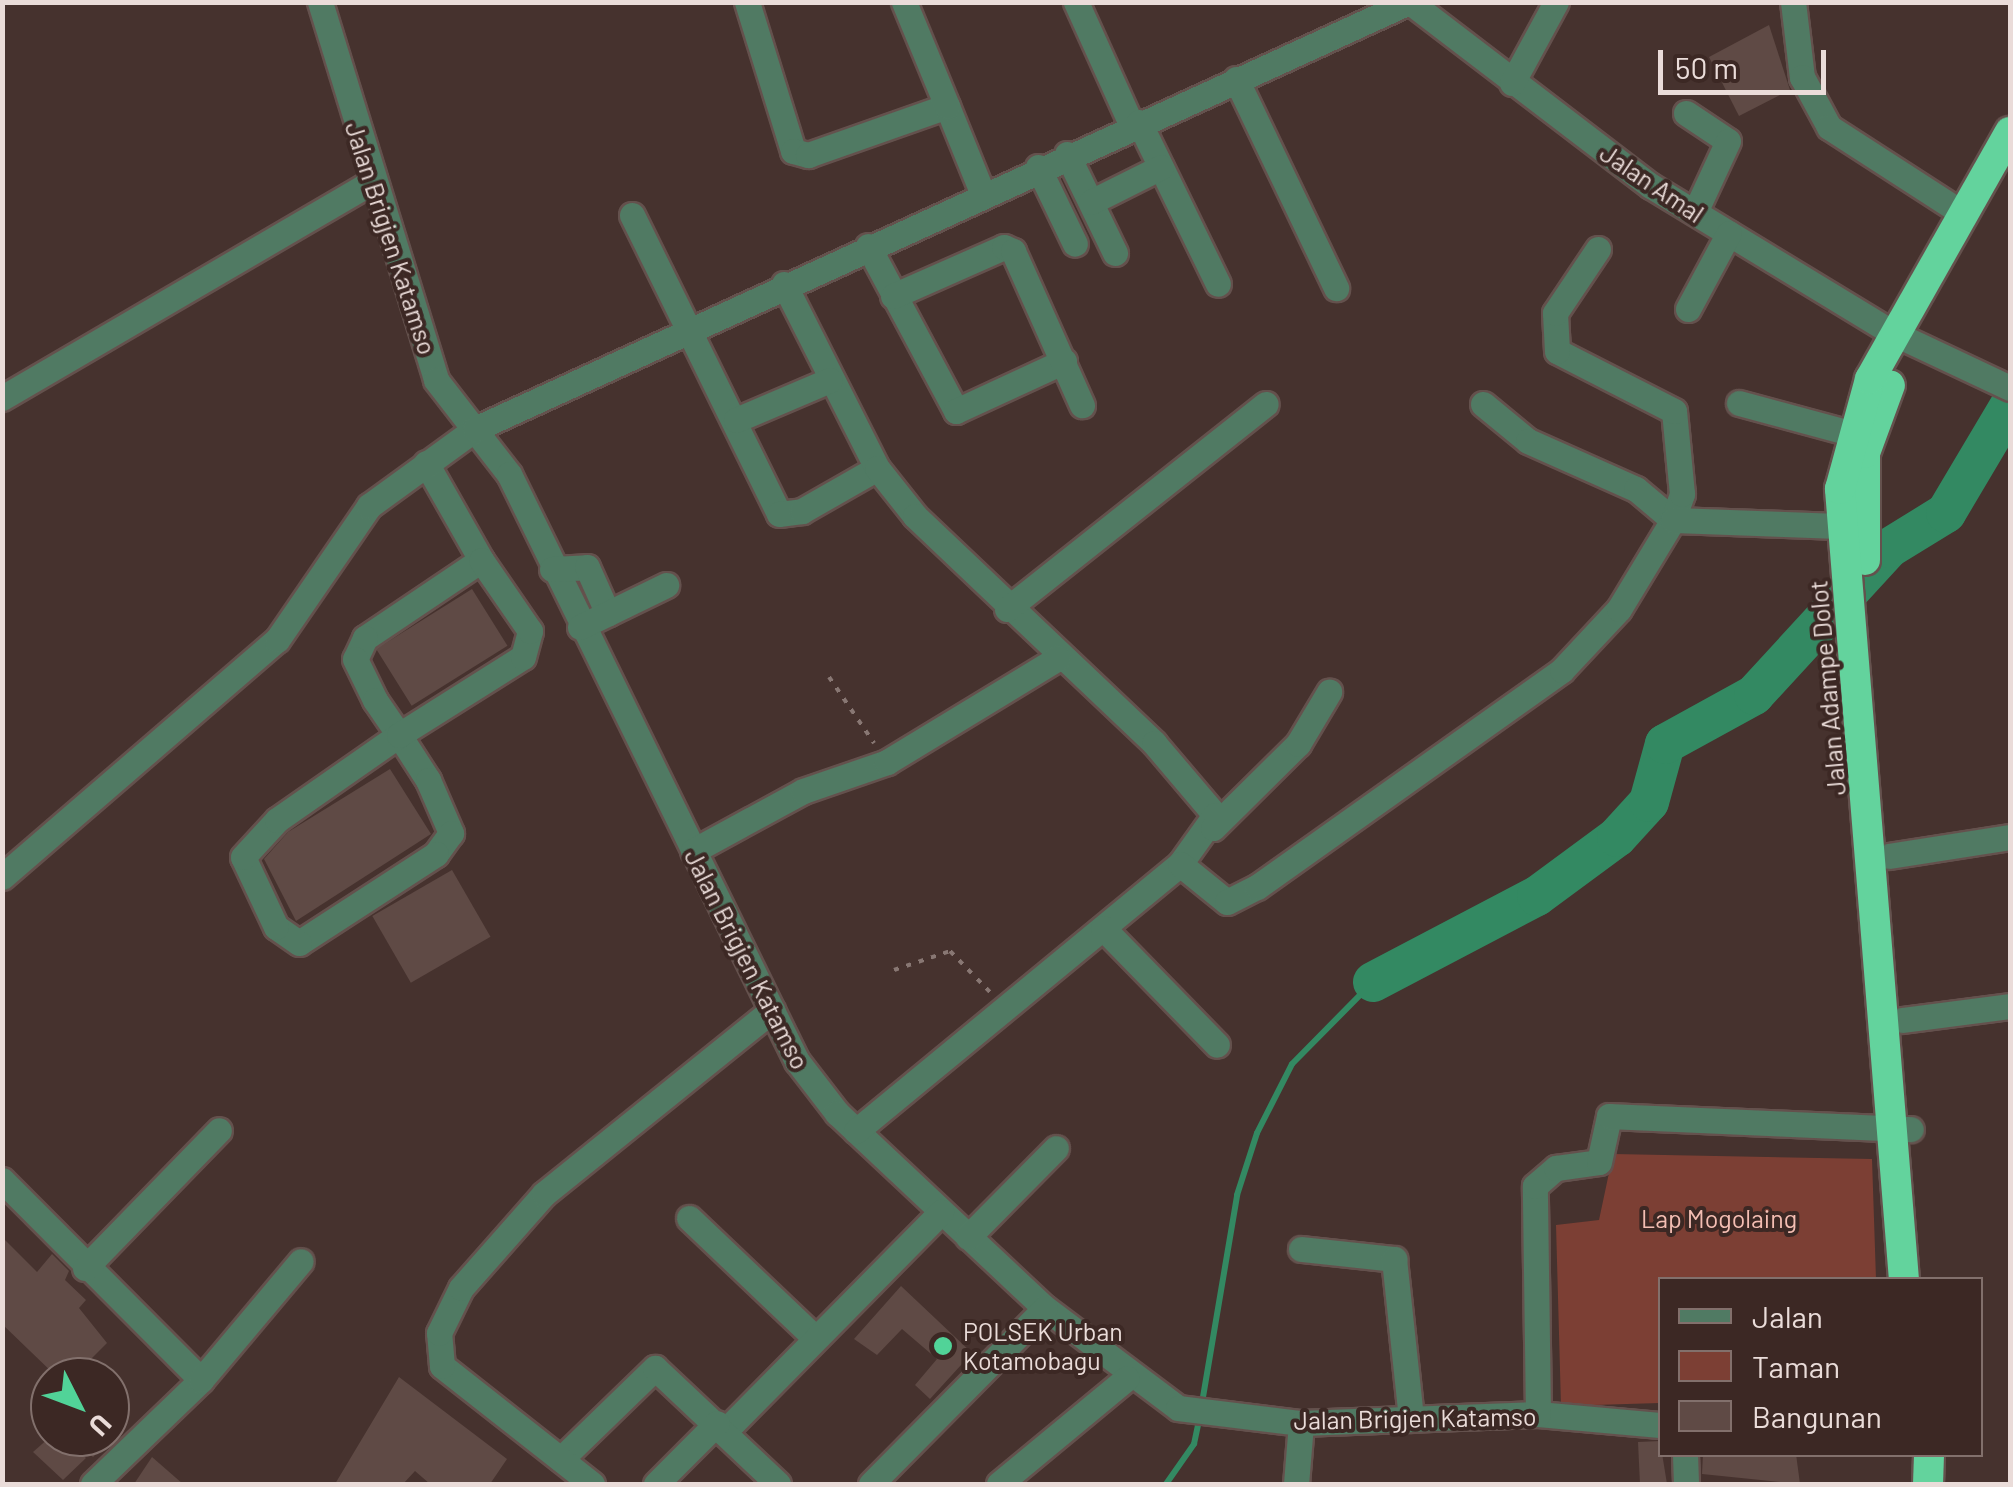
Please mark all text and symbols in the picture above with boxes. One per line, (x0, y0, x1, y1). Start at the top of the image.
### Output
scale bar (1663, 30, 1830, 92)
text: 50 m (1675, 49, 1738, 85)
street label: Jalan Brigjen Katamso (339, 118, 443, 358)
street label: Jalan Amal (1594, 137, 1710, 229)
street label: Jalan Adampe Dolot (1803, 579, 1851, 797)
street label: Jalan Brigjen Katamso (679, 844, 815, 1074)
park label: Lap Mogolaing (1641, 1203, 1797, 1233)
legend (1658, 1277, 1983, 1457)
text: Jalan (1752, 1298, 1823, 1334)
place label: POLSEK Urban Kotamobagu (963, 1317, 1123, 1376)
marker: POLSEK Urban Kotamobagu (932, 1335, 954, 1357)
text: Taman (1752, 1348, 1840, 1384)
north arrow (30, 1357, 130, 1457)
text: Bangunan (1752, 1398, 1882, 1434)
street label: Jalan Brigjen Katamso (1293, 1401, 1537, 1435)
text: U (82, 1408, 119, 1444)

